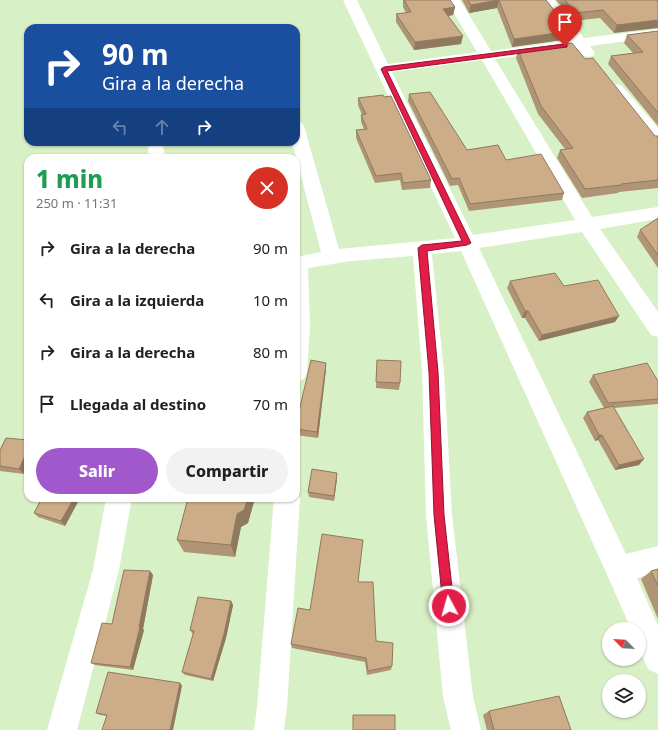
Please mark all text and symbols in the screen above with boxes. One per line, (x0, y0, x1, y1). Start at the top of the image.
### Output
pin (548, 5, 582, 46)
icon: arrive (554, 11, 576, 33)
text: 90 m (102, 35, 169, 73)
icon: right (36, 40, 88, 92)
text: Gira a la derecha (102, 71, 244, 95)
icon: left (109, 116, 131, 138)
icon: ahead (151, 116, 173, 138)
icon: right (193, 116, 215, 138)
text: 1 min (36, 162, 103, 195)
button: close (246, 167, 288, 209)
text: 250 m · 11:31 (36, 194, 117, 212)
icon: right (36, 237, 58, 259)
text: Gira a la derecha (70, 238, 195, 258)
text: 90 m (253, 238, 288, 258)
icon: left (36, 289, 58, 311)
text: Gira a la izquierda (70, 290, 204, 310)
text: 10 m (253, 290, 288, 310)
icon: right (36, 341, 58, 363)
text: Gira a la derecha (70, 342, 195, 362)
text: 80 m (253, 342, 288, 362)
icon: arrive (36, 393, 58, 415)
text: Llegada al destino (70, 394, 206, 414)
text: 70 m (253, 394, 288, 414)
button: Salir (36, 448, 158, 494)
button: Compartir (166, 448, 288, 494)
position arrow (428, 585, 470, 627)
north arrow (602, 622, 646, 666)
map controls (602, 622, 646, 718)
button: layers (602, 674, 646, 718)

